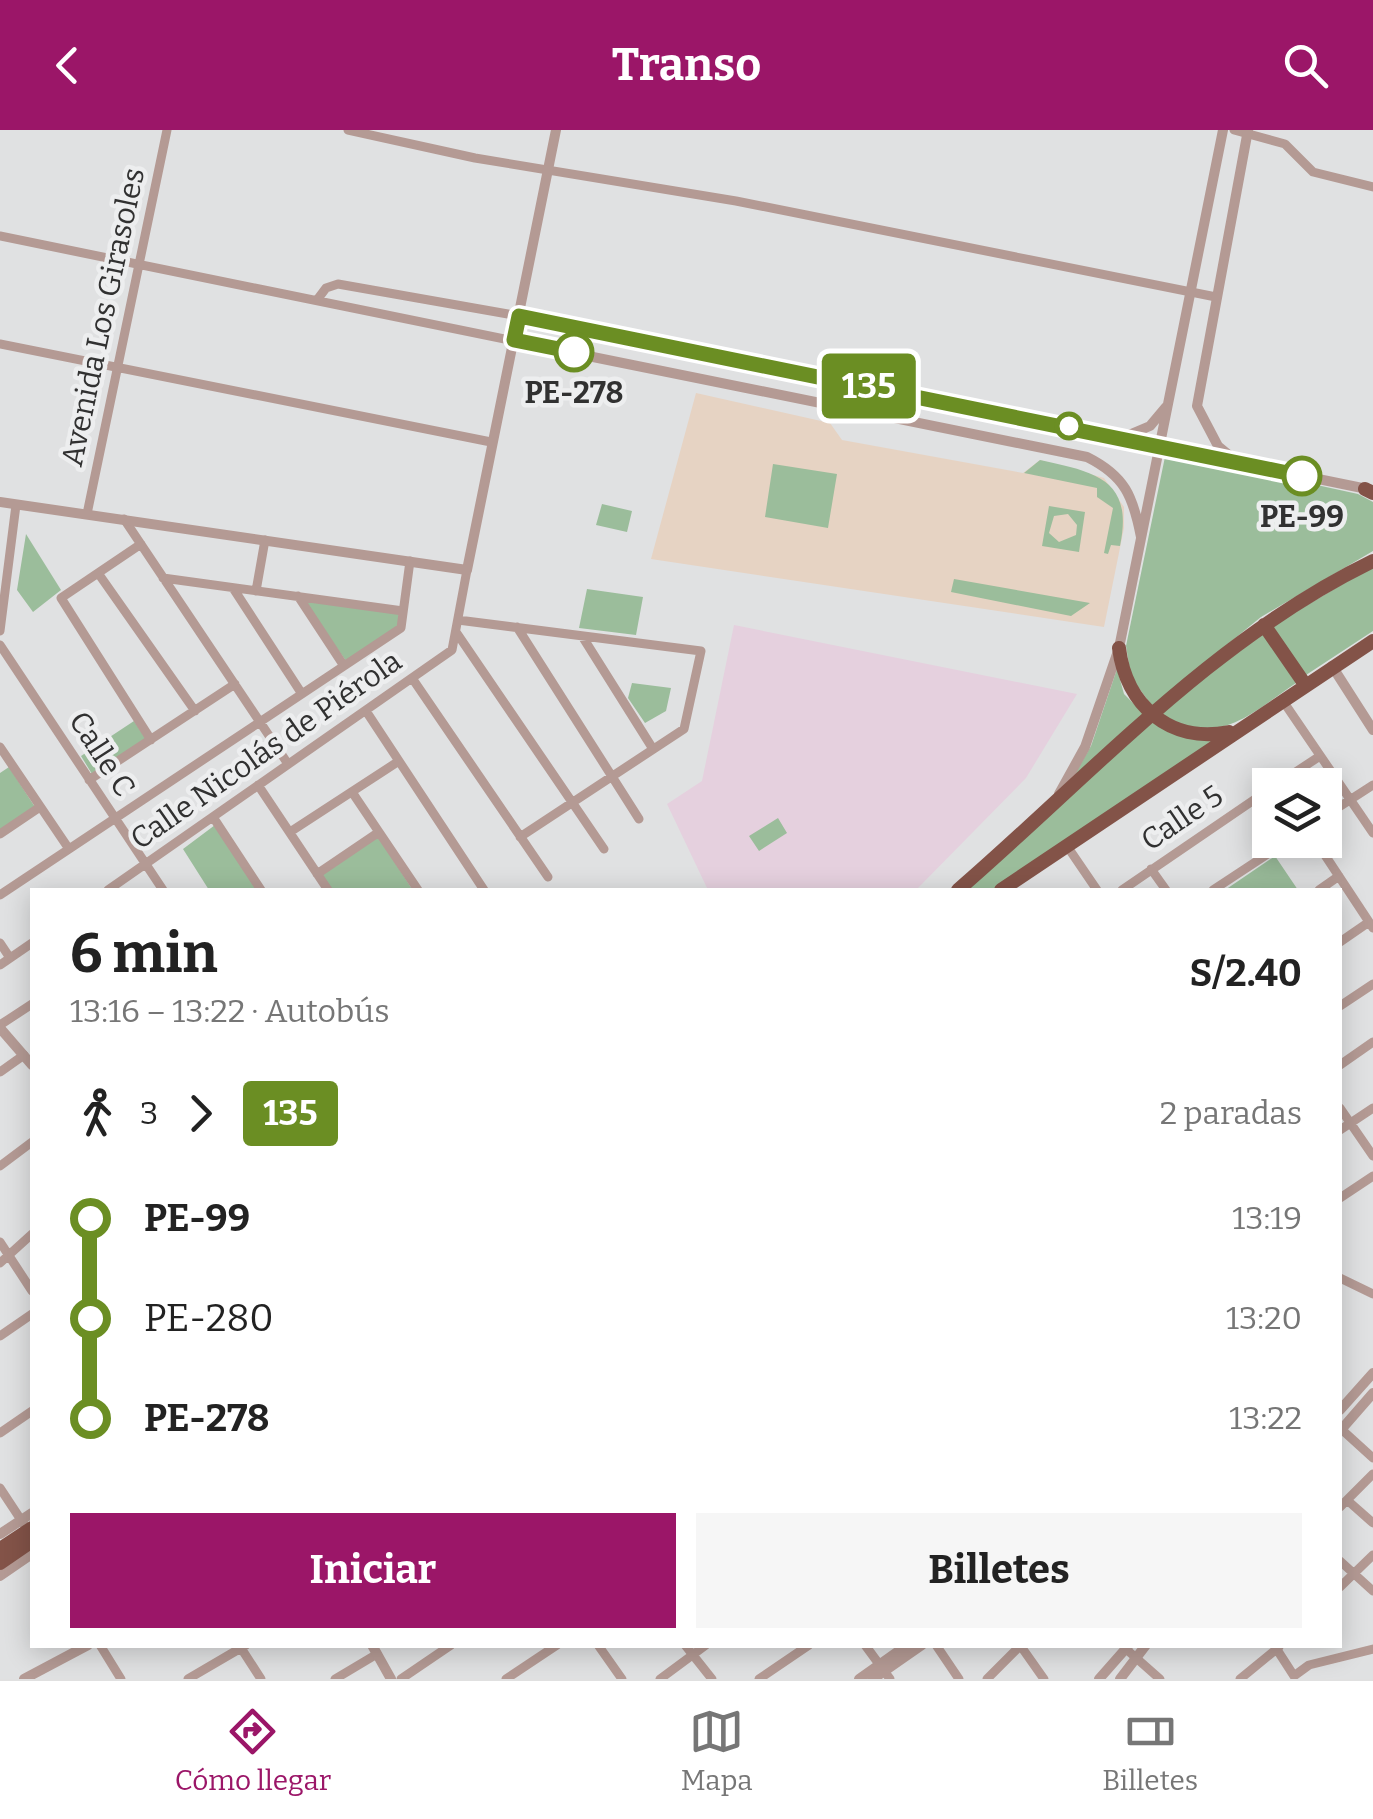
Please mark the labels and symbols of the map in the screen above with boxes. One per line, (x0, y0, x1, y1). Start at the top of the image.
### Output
street label: Avenida Los Girasoles (54, 165, 152, 469)
marker: PE-278 (555, 333, 593, 371)
line badge: 135 (812, 354, 926, 418)
place label: PE-278 (524, 375, 624, 411)
unlabelled marker (1056, 413, 1082, 439)
marker: PE-99 (1283, 457, 1321, 495)
place label: PE-99 (1260, 499, 1344, 535)
street label: Calle Nicolás de Piérola (124, 643, 408, 857)
street label: Calle C (61, 705, 143, 803)
street label: Calle 5 (1134, 778, 1230, 858)

